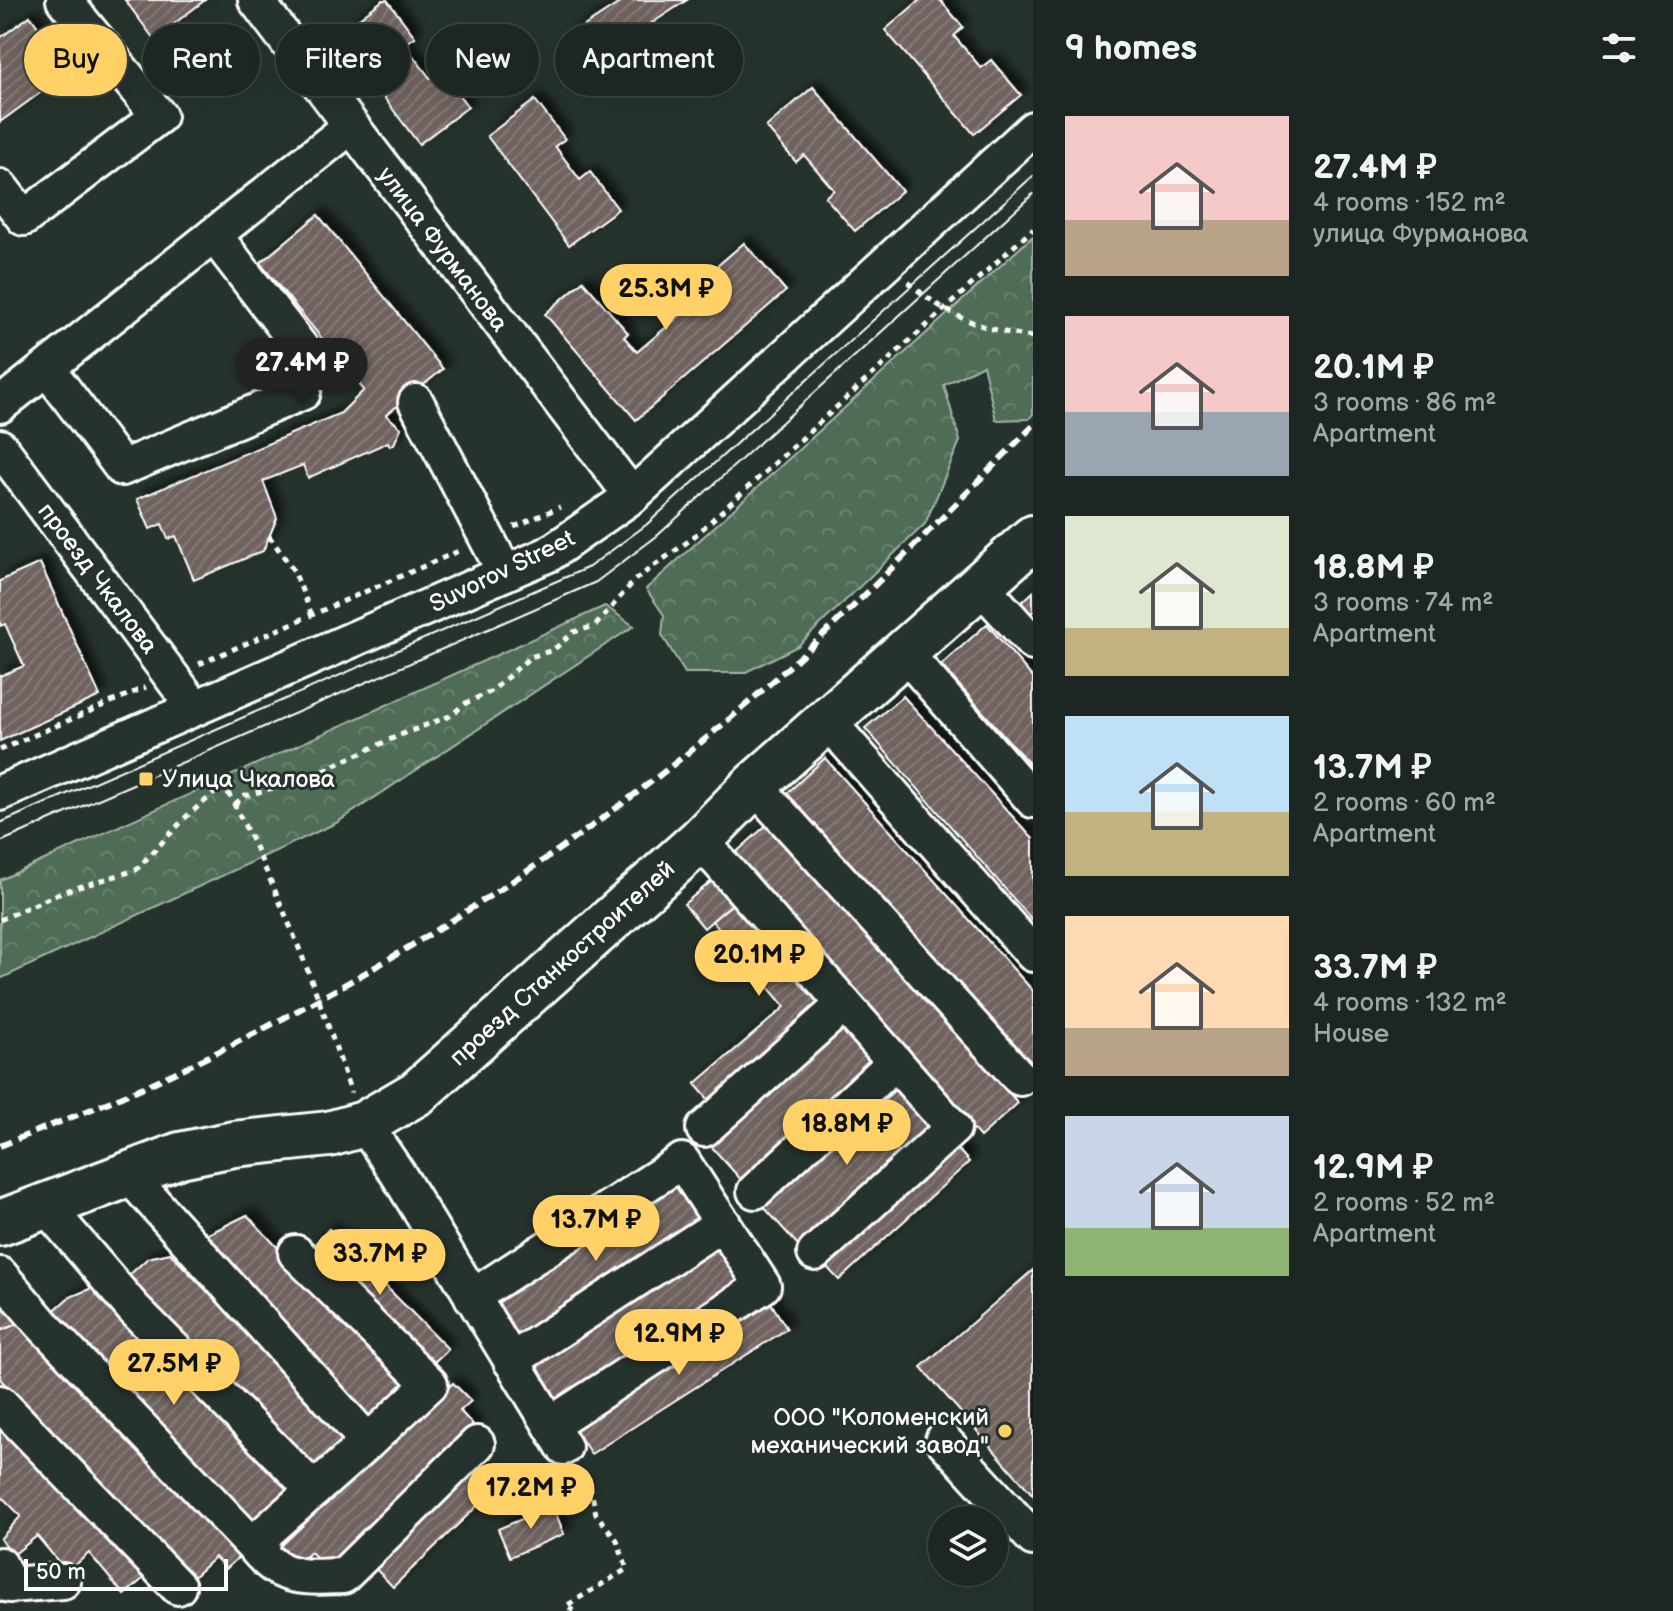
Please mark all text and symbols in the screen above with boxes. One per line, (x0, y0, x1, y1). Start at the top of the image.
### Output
chip: Buy (24, 24, 127, 96)
chip: Rent (143, 24, 260, 96)
chip: Filters (276, 24, 410, 96)
chip: New (426, 24, 539, 96)
chip: Apartment (555, 24, 743, 96)
icon: filters (1597, 26, 1641, 70)
text: 9 homes (1065, 28, 1197, 69)
text: 27.4M ₽ (1313, 147, 1437, 188)
icon: home (1129, 148, 1225, 244)
street label: улица Фурманова (371, 161, 514, 337)
text: 4 rooms · 152 m² (1313, 188, 1506, 219)
text: улица Фурманова (1313, 219, 1529, 250)
pin: 25.3M ₽ (592, 264, 740, 332)
text: 25.3M ₽ (618, 274, 714, 305)
pin: 27.4M ₽ (228, 338, 376, 406)
text: 20.1M ₽ (1313, 347, 1434, 388)
text: 27.4M ₽ (255, 348, 349, 379)
icon: home (1129, 348, 1225, 444)
text: 3 rooms · 86 m² (1313, 388, 1497, 419)
text: Apartment (1313, 419, 1436, 450)
street label: проезд Чкалова (31, 497, 164, 659)
street label: Suvorov Street (425, 524, 580, 619)
text: 18.8M ₽ (1313, 547, 1434, 588)
icon: home (1129, 548, 1225, 644)
text: 3 rooms · 74 m² (1313, 588, 1493, 619)
text: Apartment (1313, 619, 1436, 650)
text: 13.7M ₽ (1313, 747, 1432, 788)
icon: home (1129, 748, 1225, 844)
place label: Улица Чкалова (162, 765, 335, 794)
marker: Улица Чкалова (137, 770, 155, 788)
text: 2 rooms · 60 m² (1313, 788, 1496, 819)
text: Apartment (1313, 819, 1436, 850)
street label: проезд Станкостроителей (444, 855, 681, 1072)
pin: 20.1M ₽ (685, 930, 833, 998)
text: 20.1M ₽ (713, 940, 805, 971)
text: 33.7M ₽ (1313, 947, 1437, 988)
icon: home (1129, 948, 1225, 1044)
text: 4 rooms · 132 m² (1313, 988, 1507, 1019)
text: House (1313, 1019, 1389, 1050)
pin: 18.8M ₽ (773, 1099, 921, 1167)
text: 18.8M ₽ (801, 1109, 893, 1140)
text: 12.9M ₽ (1313, 1147, 1433, 1188)
icon: home (1129, 1148, 1225, 1244)
text: 2 rooms · 52 m² (1313, 1188, 1495, 1219)
pin: 13.7M ₽ (522, 1195, 670, 1263)
text: 13.7M ₽ (551, 1205, 641, 1236)
text: Apartment (1313, 1219, 1436, 1250)
pin: 33.7M ₽ (306, 1229, 454, 1297)
text: 33.7M ₽ (332, 1239, 428, 1270)
pin: 12.9M ₽ (605, 1309, 753, 1377)
text: 12.9M ₽ (633, 1319, 725, 1350)
pin: 27.5M ₽ (100, 1339, 248, 1407)
text: 27.5M ₽ (127, 1349, 221, 1380)
place label: ООО "Коломенский механический завод" (750, 1403, 989, 1460)
marker: ООО "Коломенский механический завод" (996, 1422, 1014, 1440)
pin: 17.2M ₽ (457, 1463, 605, 1531)
text: 17.2M ₽ (485, 1473, 577, 1504)
map controls (928, 1506, 1008, 1586)
button: layers (928, 1506, 1008, 1586)
scale bar (24, 1555, 228, 1591)
text: 50 m (36, 1559, 86, 1586)

